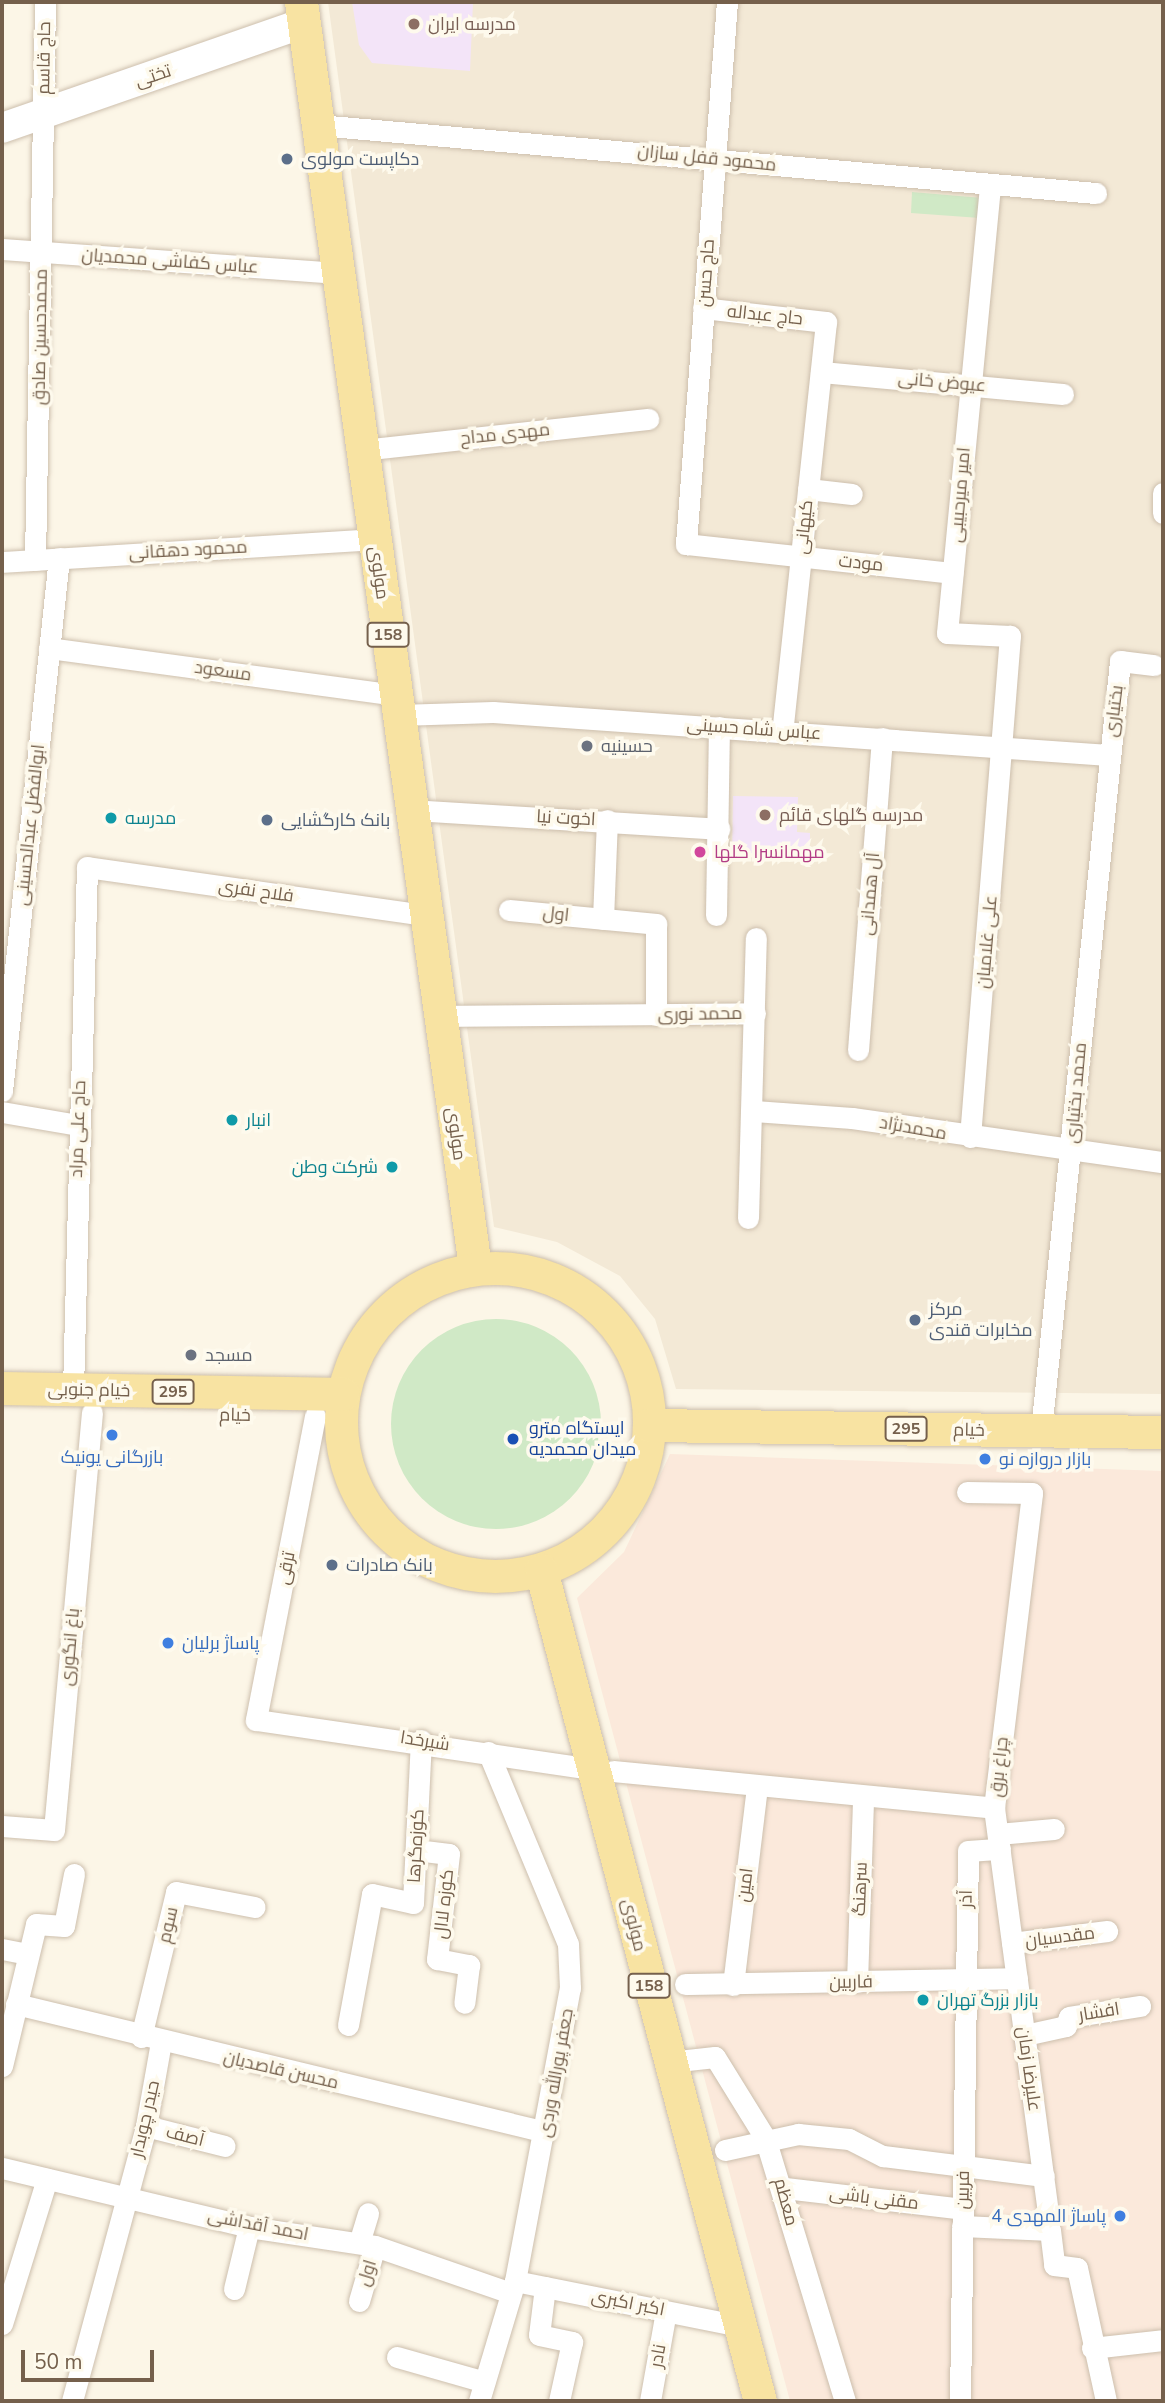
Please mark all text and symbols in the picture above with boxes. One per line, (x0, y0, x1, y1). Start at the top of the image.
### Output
place label: مدرسه ایران (428, 13, 516, 35)
marker: مدرسه ایران (406, 16, 422, 32)
street label: حاج قاسم (33, 21, 55, 95)
street label: تختی (132, 60, 174, 92)
street label: محمود قفل سازان (636, 140, 778, 176)
place label: دکاپست مولوی (301, 148, 419, 170)
marker: دکاپست مولوی (279, 151, 295, 167)
street label: حاج حسن (693, 238, 719, 308)
street label: عباس کفاشی محمدیان (81, 244, 259, 278)
street label: محمدحسین صادق (28, 269, 52, 405)
street label: حاج عبداله (726, 300, 804, 330)
street label: عیوض خانی (897, 367, 987, 397)
street label: مهدی مداح (459, 419, 551, 449)
street label: امیر میرحبیبی (945, 446, 975, 544)
street label: کیهانی (790, 499, 818, 555)
street label: محمود دهقانی (128, 536, 248, 564)
street label: مولوی (365, 545, 393, 601)
street label: مودت (838, 550, 884, 576)
road number: 158 (365, 622, 411, 648)
street label: مسعود (193, 656, 253, 686)
street label: بختیاری (1100, 684, 1128, 738)
street label: عباس شاه حسینی (686, 714, 822, 744)
place label: حسینیه (601, 735, 653, 757)
marker: حسینیه (579, 738, 595, 754)
street label: ابوالفضل عبدالحسینی (11, 743, 49, 907)
place label: مدرسه گلهای قائم (779, 804, 923, 826)
street label: اخوت نیا (536, 806, 596, 830)
place label: مدرسه (125, 807, 176, 829)
marker: مدرسه گلهای قائم (757, 807, 773, 823)
place label: بانک کارگشایی (281, 809, 390, 831)
marker: مدرسه (103, 810, 119, 826)
marker: بانک کارگشایی (259, 812, 275, 828)
place label: مهمانسرا گلها (714, 841, 825, 863)
marker: مهمانسرا گلها (692, 844, 708, 860)
street label: آل همدانی (856, 852, 884, 936)
street label: فلاح نفری (217, 875, 295, 907)
street label: علی غلامیان (972, 894, 1002, 990)
street label: اول (542, 902, 570, 926)
street label: محمد نوری (657, 1002, 743, 1026)
street label: محمد بختیاری (1061, 1042, 1091, 1144)
street label: حاج علی مراد (66, 1080, 90, 1178)
street label: مولوی (442, 1106, 470, 1162)
place label: انبار (246, 1109, 271, 1131)
street label: محمدنژاد (878, 1111, 948, 1145)
marker: انبار (224, 1112, 240, 1128)
place label: شرکت وطن (292, 1156, 378, 1178)
marker: شرکت وطن (384, 1159, 400, 1175)
place label: مرکز مخابرات قندی (929, 1299, 1033, 1342)
marker: مرکز مخابرات قندی (907, 1312, 923, 1328)
place label: مسجد (205, 1344, 253, 1366)
marker: مسجد (183, 1347, 199, 1363)
street label: خیام جنوبی (47, 1378, 131, 1402)
road number: 295 (150, 1380, 196, 1404)
street label: خیام (219, 1404, 251, 1426)
road number: 295 (883, 1416, 929, 1442)
place label: ایستگاه مترو میدان محمدیه (529, 1418, 636, 1460)
street label: خیام (953, 1419, 985, 1441)
marker: بازرگانی یونیک (104, 1427, 120, 1443)
marker: ایستگاه مترو میدان محمدیه (503, 1429, 523, 1449)
place label: بازرگانی یونیک (61, 1446, 163, 1468)
place label: بازار دروازه نو (999, 1448, 1091, 1470)
marker: بازار دروازه نو (977, 1451, 993, 1467)
street label: ترقی (272, 1550, 300, 1586)
place label: بانک صادرات (346, 1554, 433, 1576)
marker: بانک صادرات (324, 1557, 340, 1573)
street label: باغ انگوری (56, 1607, 84, 1687)
place label: پاساژ برلیان (182, 1632, 259, 1654)
marker: پاساژ برلیان (160, 1635, 176, 1651)
street label: شیرخدا (399, 1726, 451, 1756)
street label: چراغ برق (985, 1736, 1013, 1798)
street label: کوزه‌گرها (403, 1808, 429, 1884)
street label: سرهنگ (848, 1861, 872, 1917)
street label: امین (732, 1867, 758, 1903)
street label: کوزه لاال (430, 1868, 458, 1940)
street label: آذر (955, 1890, 977, 1908)
street label: مولوی (617, 1896, 651, 1954)
street label: سوم (153, 1905, 183, 1945)
street label: مقدسیان (1024, 1922, 1096, 1952)
street label: فاربین (829, 1971, 873, 1993)
road number: 158 (626, 1974, 672, 1998)
place label: بازار بزرگ تهران (937, 1989, 1039, 2011)
marker: بازار بزرگ تهران (915, 1992, 931, 2008)
street label: افشار (1077, 1998, 1121, 2026)
street label: جعفر پورالله وردی (534, 2007, 578, 2139)
street label: علیرضا زمان (1012, 2025, 1046, 2113)
street label: محسن قاصدیان (221, 2046, 341, 2094)
street label: حیدر چوبدار (126, 2078, 164, 2160)
street label: آصف (164, 2121, 206, 2151)
street label: فربین (952, 2170, 974, 2210)
street label: معظم (769, 2176, 803, 2228)
street label: مقنی باشی (828, 2182, 920, 2214)
street label: احمد آقداشی (206, 2205, 310, 2245)
place label: پاساژ المهدی 4 (991, 2205, 1106, 2227)
marker: پاساژ المهدی 4 (1112, 2208, 1128, 2224)
street label: اول (353, 2257, 381, 2289)
street label: اکبر اکبری (589, 2285, 667, 2321)
scale bar (24, 2336, 158, 2380)
street label: نادر (645, 2343, 671, 2369)
text: 50 m (34, 2348, 83, 2376)

